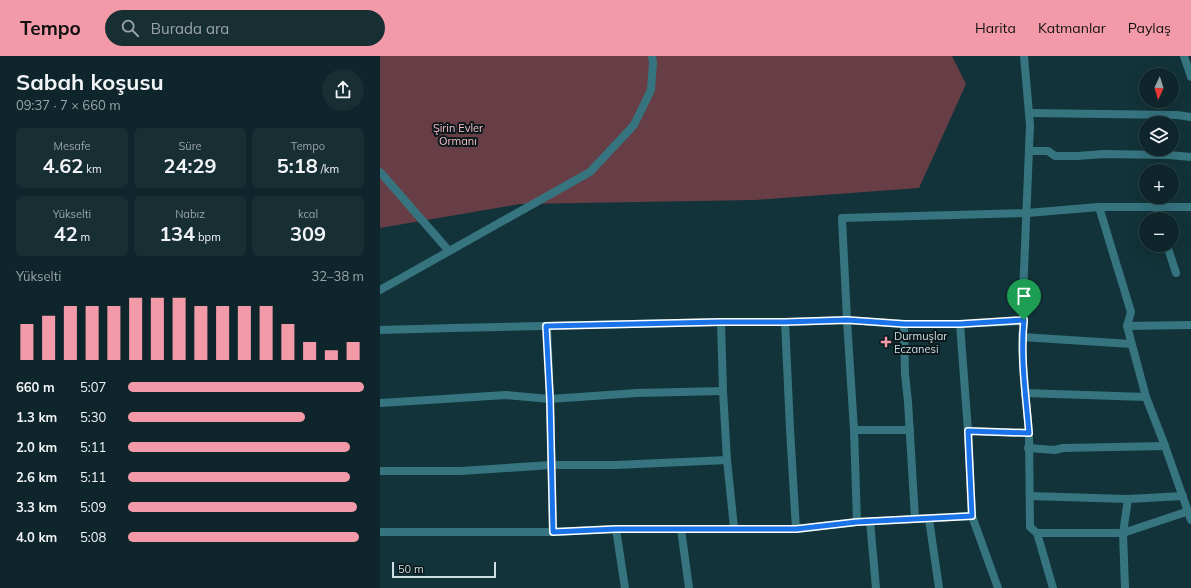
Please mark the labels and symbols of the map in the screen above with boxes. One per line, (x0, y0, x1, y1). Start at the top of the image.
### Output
north arrow (1139, 68, 1179, 108)
park label: Şirin Evler Ormanı (433, 121, 483, 148)
pin (1007, 279, 1041, 320)
place label: Durmuşlar Eczanesi (894, 329, 947, 356)
marker: Durmuşlar Eczanesi (881, 337, 891, 347)
scale bar (392, 560, 496, 579)

